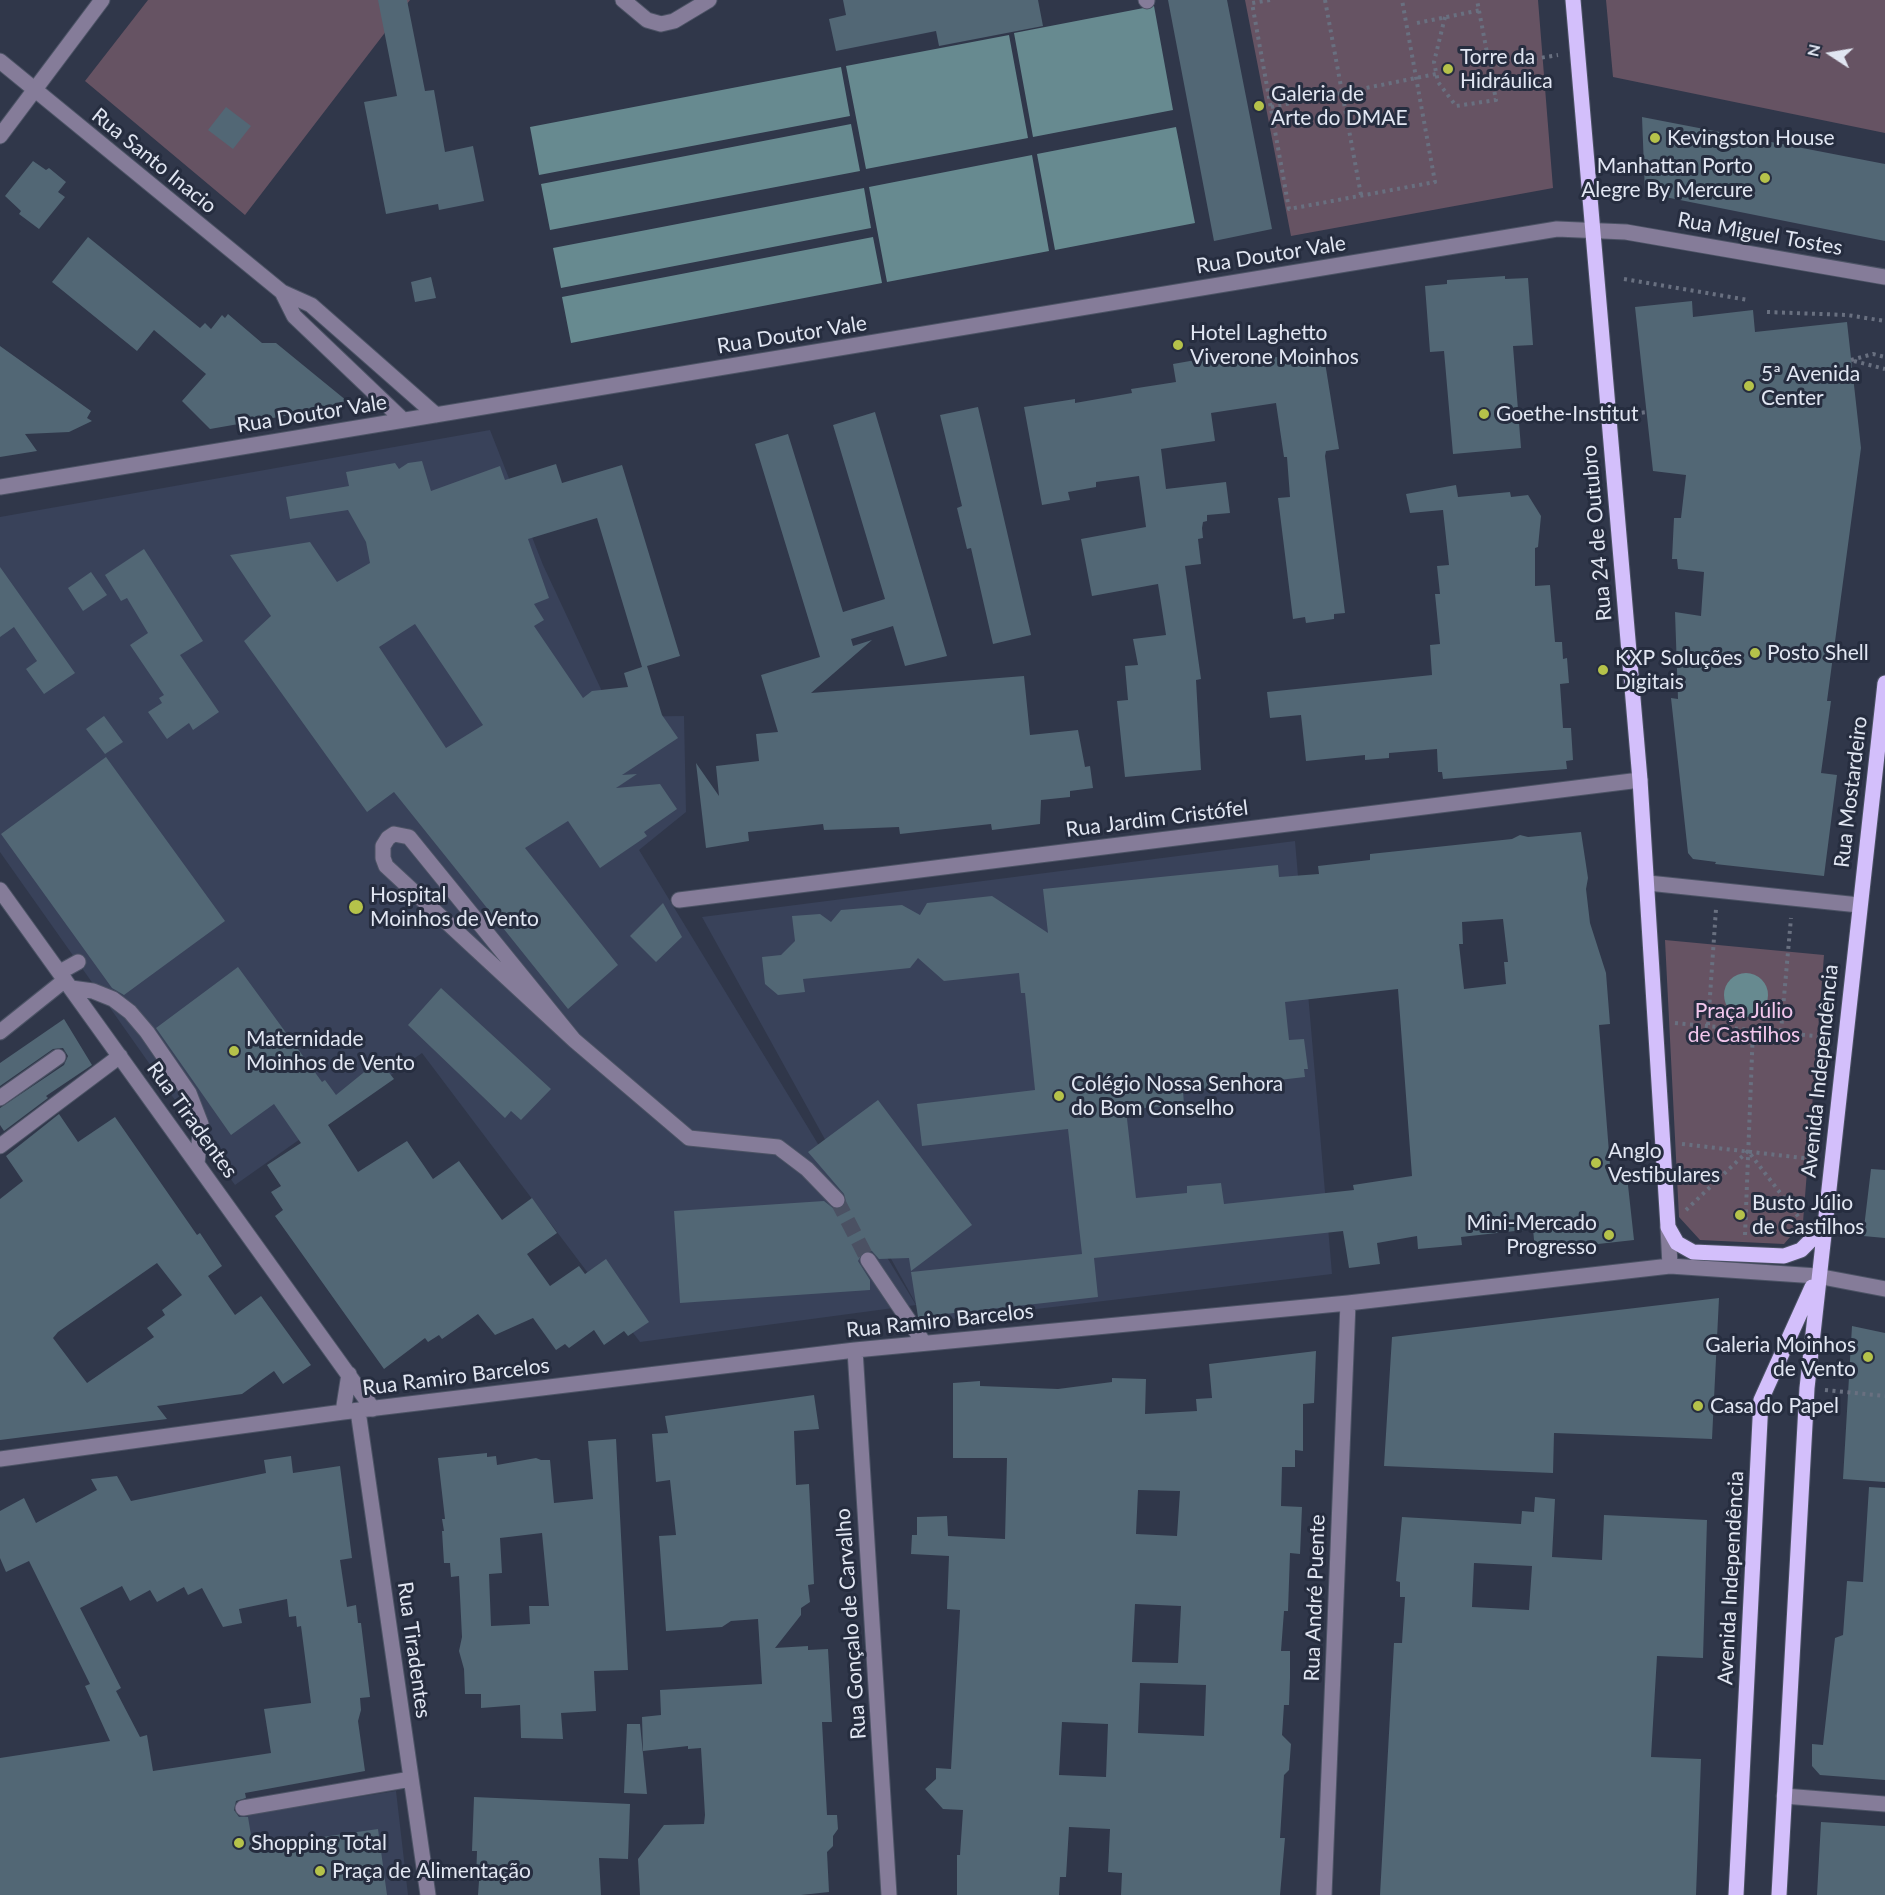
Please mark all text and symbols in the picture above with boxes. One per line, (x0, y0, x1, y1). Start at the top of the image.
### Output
north arrow (1801, 24, 1861, 84)
text: N (1802, 42, 1823, 58)
place label: Torre da Hidráulica (1460, 44, 1553, 94)
marker: Torre da Hidráulica (1441, 62, 1455, 76)
place label: Galeria de Arte do DMAE (1271, 81, 1408, 131)
marker: Galeria de Arte do DMAE (1252, 99, 1266, 113)
street label: Rua Santo Inacio (87, 103, 221, 219)
place label: Kevingston House (1667, 125, 1835, 151)
marker: Kevingston House (1648, 131, 1662, 145)
place label: Manhattan Porto Alegre By Mercure (1581, 153, 1753, 203)
marker: Manhattan Porto Alegre By Mercure (1758, 171, 1772, 185)
street label: Rua Miguel Tostes (1675, 207, 1845, 261)
street label: Rua Doutor Vale (1194, 231, 1348, 279)
street label: Rua Doutor Vale (715, 311, 869, 359)
place label: Hotel Laghetto Viverone Moinhos (1190, 320, 1359, 370)
marker: Hotel Laghetto Viverone Moinhos (1171, 338, 1185, 352)
place label: 5ª Avenida Center (1761, 361, 1860, 411)
marker: 5ª Avenida Center (1742, 379, 1756, 393)
street label: Rua Doutor Vale (235, 390, 389, 438)
place label: Goethe-Institut (1496, 401, 1639, 427)
marker: Goethe-Institut (1477, 407, 1491, 421)
street label: Rua 24 de Outubro (1577, 444, 1617, 622)
place label: Posto Shell (1767, 640, 1869, 666)
place label: KXP Soluções Digitais (1615, 645, 1742, 695)
marker: Posto Shell (1748, 646, 1762, 660)
marker: KXP Soluções Digitais (1596, 663, 1610, 677)
street label: Rua Mostardeiro (1829, 715, 1873, 869)
street label: Rua Jardim Cristófel (1064, 795, 1250, 843)
place label: Hospital Moinhos de Vento (370, 882, 539, 932)
marker: Hospital Moinhos de Vento (347, 898, 365, 916)
street label: Avenida Independência (1796, 963, 1844, 1179)
park label: Praça Júlio de Castilhos (1688, 998, 1800, 1048)
place label: Maternidade Moinhos de Vento (246, 1026, 415, 1076)
marker: Maternidade Moinhos de Vento (227, 1044, 241, 1058)
street label: Rua Tiradentes (141, 1057, 243, 1183)
place label: Colégio Nossa Senhora do Bom Conselho (1071, 1071, 1283, 1121)
marker: Colégio Nossa Senhora do Bom Conselho (1052, 1089, 1066, 1103)
place label: Anglo Vestibulares (1608, 1138, 1720, 1188)
marker: Anglo Vestibulares (1589, 1156, 1603, 1170)
place label: Busto Júlio de Castilhos (1752, 1190, 1864, 1240)
marker: Busto Júlio de Castilhos (1733, 1208, 1747, 1222)
place label: Mini-Mercado Progresso (1466, 1210, 1597, 1260)
marker: Mini-Mercado Progresso (1602, 1228, 1616, 1242)
street label: Rua Ramiro Barcelos (845, 1299, 1035, 1343)
place label: Galeria Moinhos de Vento (1705, 1332, 1856, 1382)
marker: Galeria Moinhos de Vento (1861, 1350, 1875, 1364)
street label: Rua Ramiro Barcelos (361, 1353, 551, 1401)
place label: Casa do Papel (1710, 1393, 1839, 1419)
marker: Casa do Papel (1691, 1399, 1705, 1413)
street label: Avenida Independência (1713, 1470, 1749, 1686)
street label: Rua Gonçalo de Carvalho (830, 1508, 872, 1740)
street label: Rua André Puente (1299, 1514, 1331, 1682)
street label: Rua Tiradentes (392, 1580, 436, 1720)
place label: Shopping Total (251, 1830, 387, 1856)
marker: Shopping Total (232, 1836, 246, 1850)
place label: Praça de Alimentação (332, 1858, 531, 1884)
marker: Praça de Alimentação (313, 1864, 327, 1878)

